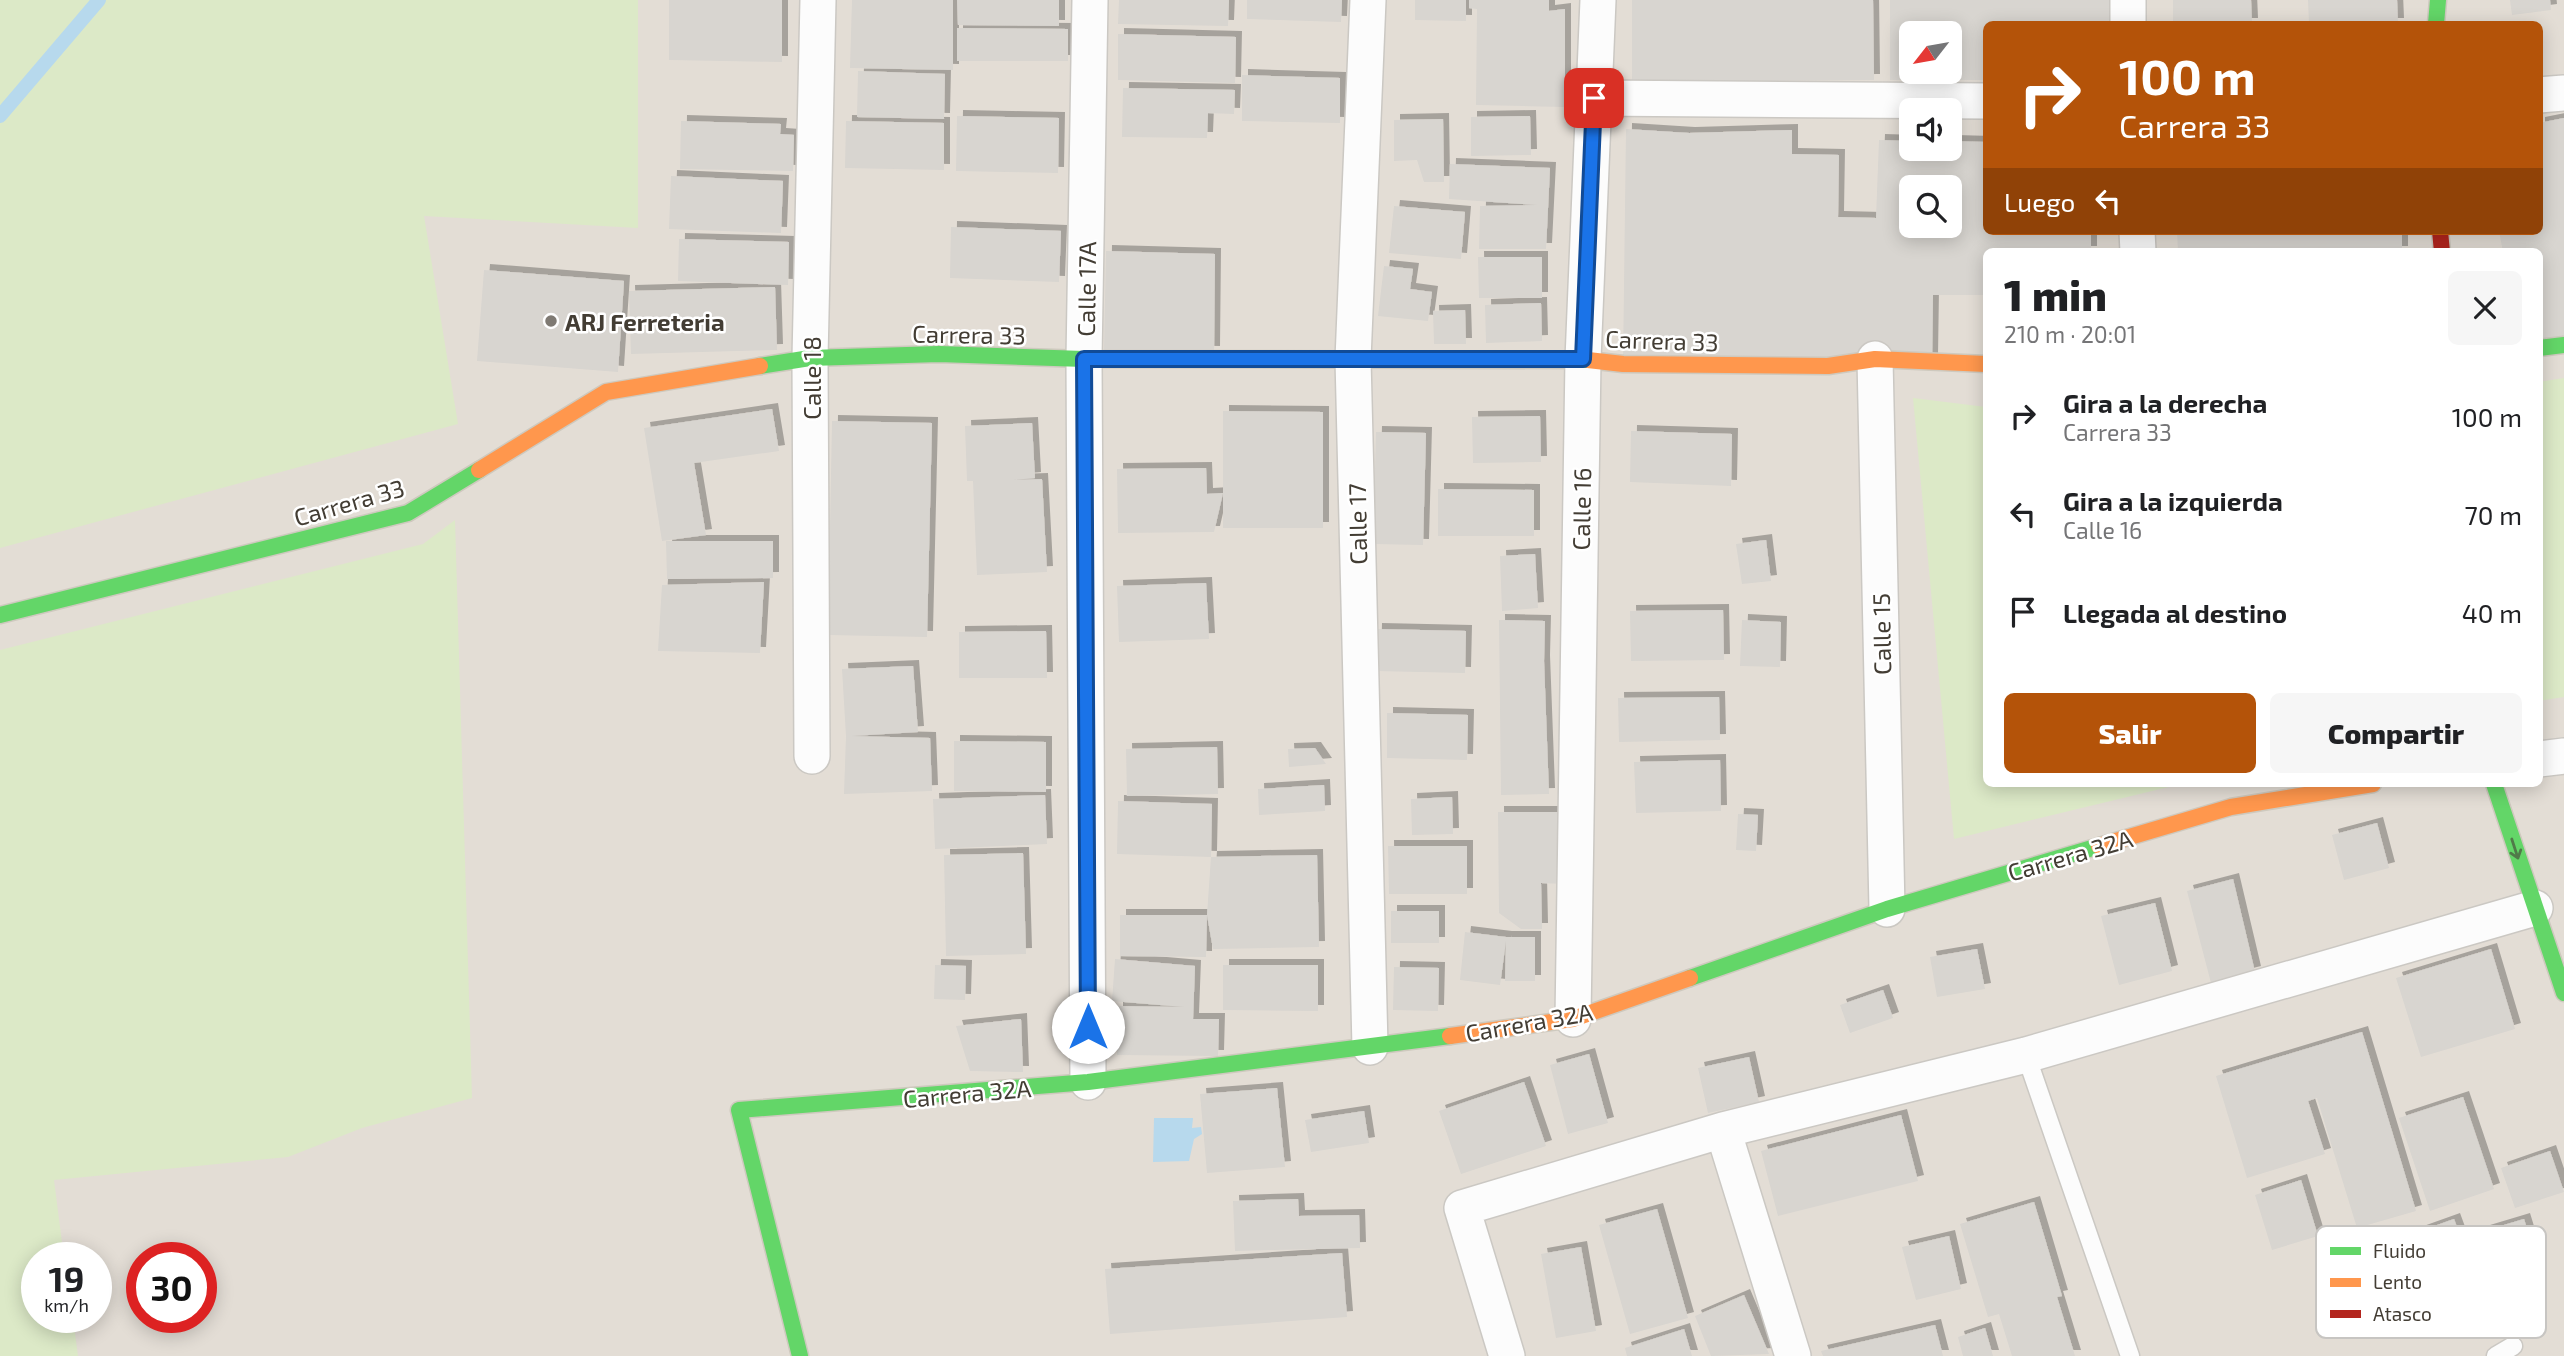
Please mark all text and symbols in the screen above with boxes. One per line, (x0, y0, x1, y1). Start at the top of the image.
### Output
north arrow (1899, 21, 1962, 84)
map controls (1899, 21, 1962, 238)
text: 100 m (2119, 46, 2256, 105)
icon: right (2004, 49, 2095, 140)
pin (1564, 68, 1624, 128)
icon: arrive (1575, 79, 1613, 117)
button: sound (1899, 98, 1962, 161)
text: Carrera 33 (2119, 106, 2270, 144)
button: search (1899, 175, 1962, 238)
icon: left (2089, 182, 2127, 220)
text: Luego (2004, 186, 2075, 217)
street label: Calle 17A (1071, 241, 1101, 337)
text: 1 min (2004, 269, 2107, 319)
button: close (2448, 271, 2522, 345)
place label: ARJ Ferreteria (565, 307, 725, 336)
marker: ARJ Ferreteria (543, 313, 559, 329)
street label: Carrera 33 (912, 319, 1026, 349)
text: 210 m · 20:01 (2004, 320, 2136, 348)
street label: Carrera 33 (1605, 324, 1719, 356)
street label: Calle 18 (797, 336, 826, 420)
text: Gira a la derecha (2063, 387, 2267, 418)
icon: right (2004, 397, 2042, 435)
text: 100 m (2452, 401, 2522, 432)
text: Carrera 33 (2063, 418, 2172, 446)
street label: Calle 16 (1566, 467, 1596, 551)
street label: Carrera 33 (290, 472, 408, 532)
street label: Calle 17 (1342, 483, 1372, 565)
text: Gira a la izquierda (2063, 485, 2283, 516)
icon: left (2004, 495, 2042, 533)
text: 70 m (2464, 499, 2522, 530)
text: Calle 16 (2063, 516, 2142, 544)
street label: Calle 15 (1866, 593, 1896, 675)
icon: arrive (2004, 593, 2042, 631)
text: Llegada al destino (2063, 597, 2287, 628)
text: 40 m (2462, 597, 2522, 628)
button: Salir (2004, 693, 2256, 773)
button: Compartir (2270, 693, 2522, 773)
street label: Carrera 32A (2004, 823, 2136, 887)
one-way arrow (2510, 837, 2522, 859)
position arrow (1051, 990, 1125, 1064)
street label: Carrera 32A (1463, 997, 1595, 1047)
street label: Carrera 32A (902, 1073, 1032, 1113)
legend (2316, 1226, 2546, 1338)
text: Fluido (2373, 1239, 2426, 1262)
speed limit sign: 30 (126, 1242, 217, 1333)
text: 19 (49, 1257, 84, 1299)
text: Lento (2373, 1270, 2422, 1293)
text: km/h (44, 1294, 89, 1316)
text: Atasco (2373, 1302, 2432, 1325)

